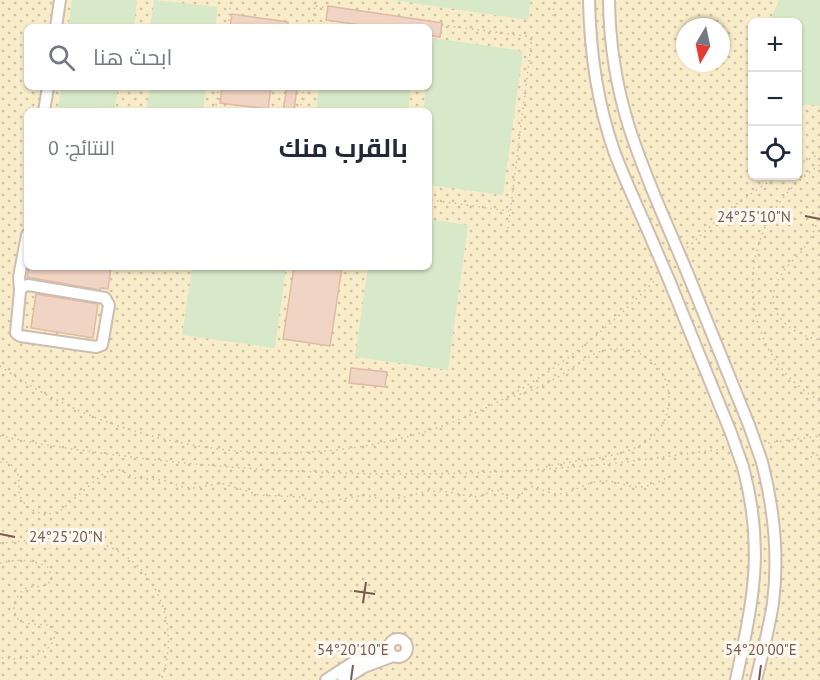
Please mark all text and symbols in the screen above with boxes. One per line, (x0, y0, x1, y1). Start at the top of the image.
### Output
north arrow (676, 18, 730, 72)
map controls (748, 18, 802, 180)
button: + (748, 18, 802, 72)
search box (24, 24, 432, 90)
icon: search (45, 41, 78, 74)
text: ابحث هنا (93, 43, 172, 71)
button: − (748, 72, 802, 126)
button: locate (748, 126, 802, 180)
text: بالقرب منك (279, 131, 408, 164)
text: النتائج: 0 (48, 135, 115, 161)
text: 24°25'10"N (717, 207, 791, 226)
text: 24°25'20"N (29, 527, 103, 546)
text: 54°20'10"E (317, 640, 389, 659)
text: 54°20'00"E (725, 640, 797, 659)

